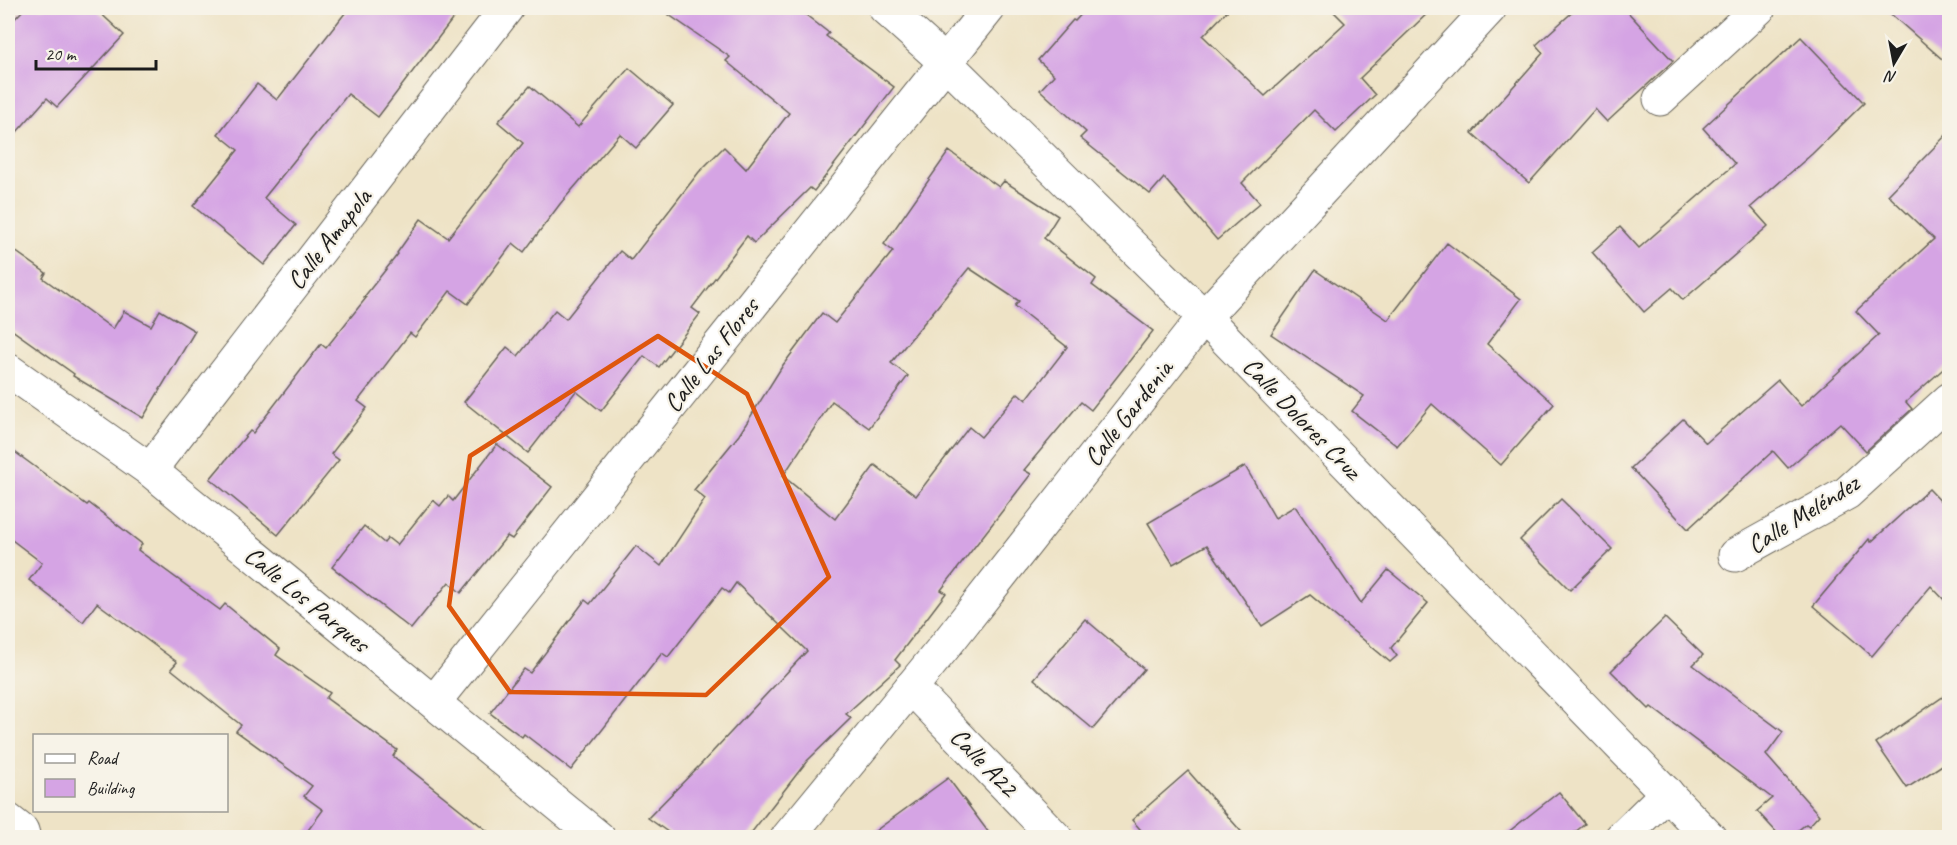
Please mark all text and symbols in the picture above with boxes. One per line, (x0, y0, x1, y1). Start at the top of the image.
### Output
scale bar (36, 33, 156, 71)
north arrow (1864, 33, 1924, 93)
text: 20 m (45, 43, 78, 65)
text: N (1882, 66, 1898, 87)
street label: Calle Amapola (279, 181, 380, 296)
street label: Calle Las Flores (656, 289, 767, 419)
street label: Calle Dolores Cruz (1235, 350, 1370, 488)
street label: Calle Gardenia (1076, 351, 1181, 473)
street label: Calle Meléndez (1741, 466, 1867, 561)
street label: Calle Los Parques (238, 538, 378, 661)
street label: Calle A22 (943, 720, 1027, 805)
legend (33, 734, 228, 812)
text: Road (87, 747, 120, 769)
text: Building (87, 777, 136, 799)

